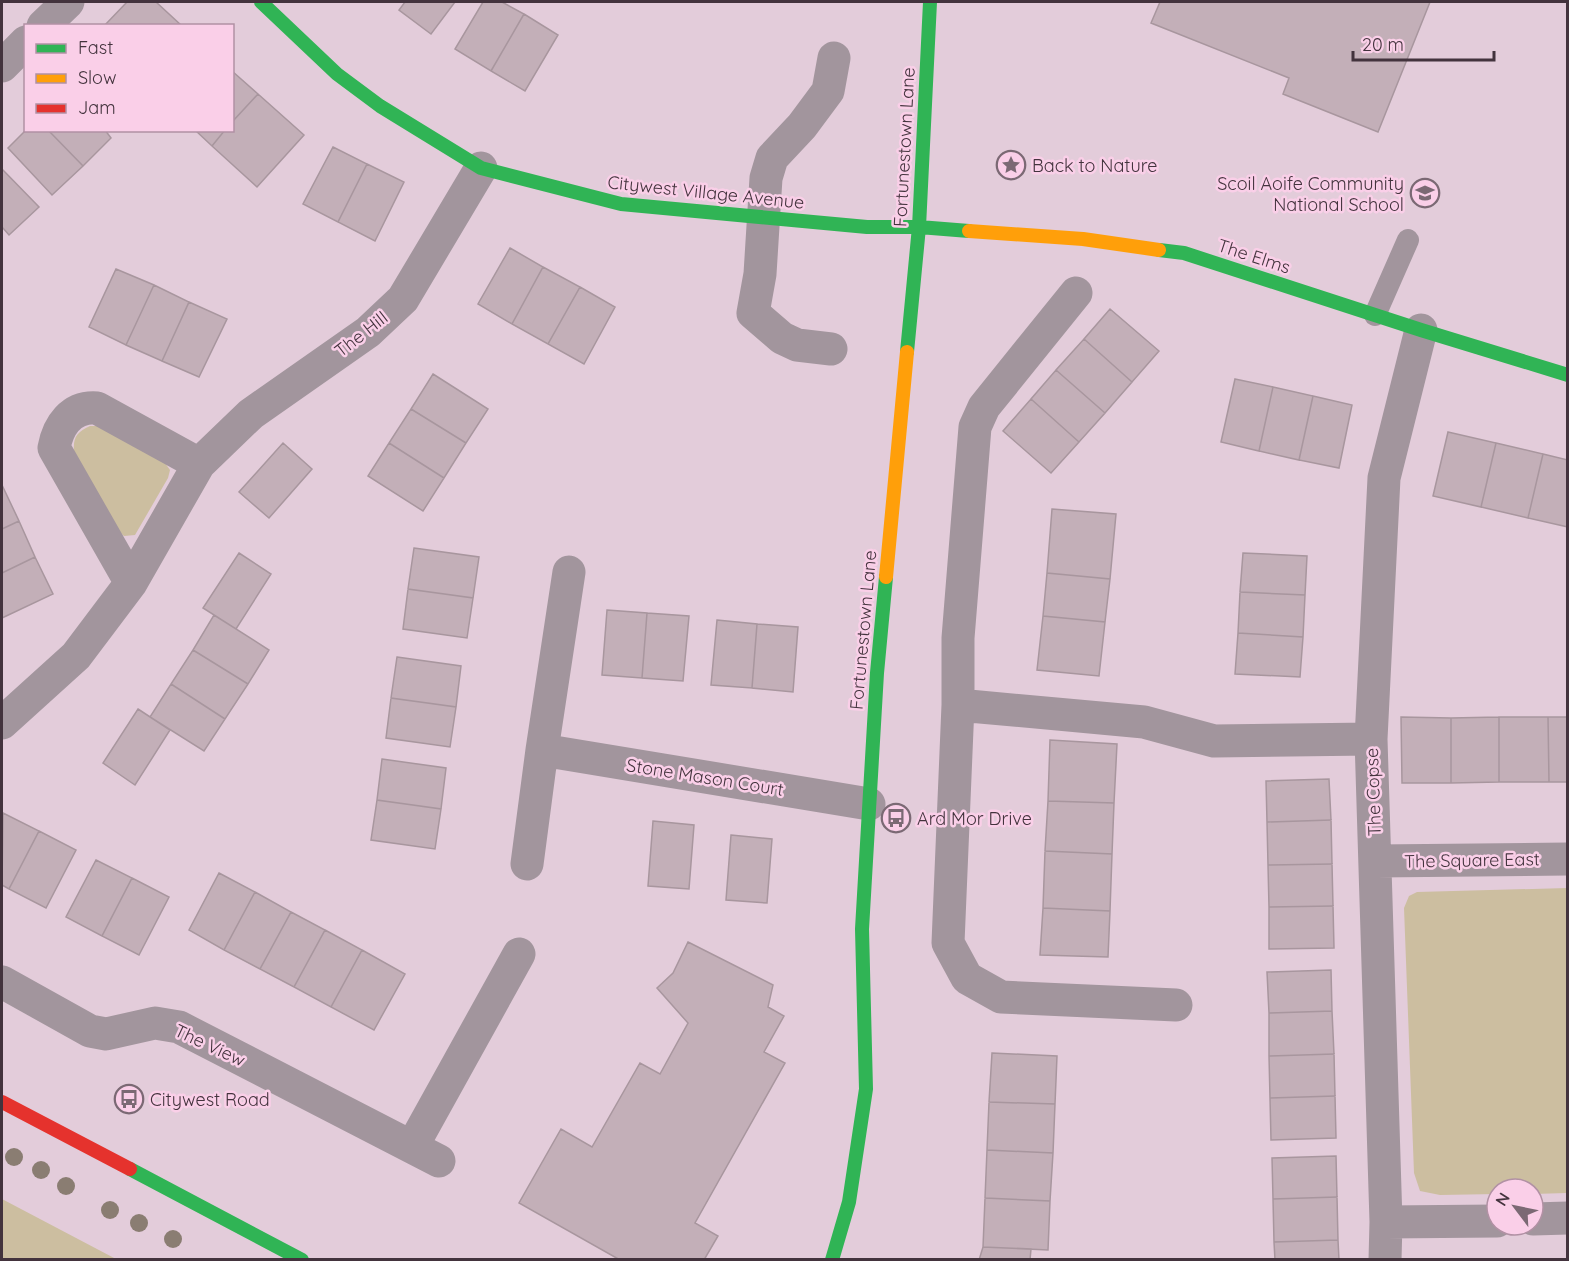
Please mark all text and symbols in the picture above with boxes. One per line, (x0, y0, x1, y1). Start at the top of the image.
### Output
legend (24, 24, 234, 132)
scale bar (1353, 24, 1494, 62)
text: 20 m (1362, 33, 1404, 56)
text: Fast (78, 36, 113, 59)
text: Slow (78, 66, 116, 89)
street label: Fortunestown Lane (888, 67, 920, 227)
text: Jam (78, 96, 116, 119)
place icon: Back to Nature (995, 149, 1027, 181)
place label: Back to Nature (1032, 154, 1157, 177)
street label: Citywest Village Avenue (607, 170, 805, 214)
place label: Scoil Aoife Community National School (1217, 172, 1404, 216)
school or university icon: Scoil Aoife Community National School (1409, 177, 1441, 209)
street label: The Elms (1215, 233, 1293, 279)
street label: The Hill (330, 306, 392, 362)
street label: Fortunestown Lane (845, 549, 881, 711)
street label: The Copse (1360, 747, 1386, 837)
street label: Stone Mason Court (625, 753, 785, 801)
bus stop icon: Ard Mor Drive (880, 802, 912, 834)
place label: Ard Mor Drive (917, 807, 1032, 830)
street label: The Square East (1404, 847, 1540, 873)
street label: The View (171, 1019, 249, 1071)
bus stop icon: Citywest Road (113, 1083, 145, 1115)
place label: Citywest Road (150, 1088, 270, 1111)
north arrow (1485, 1177, 1545, 1237)
text: N (1491, 1189, 1514, 1209)

